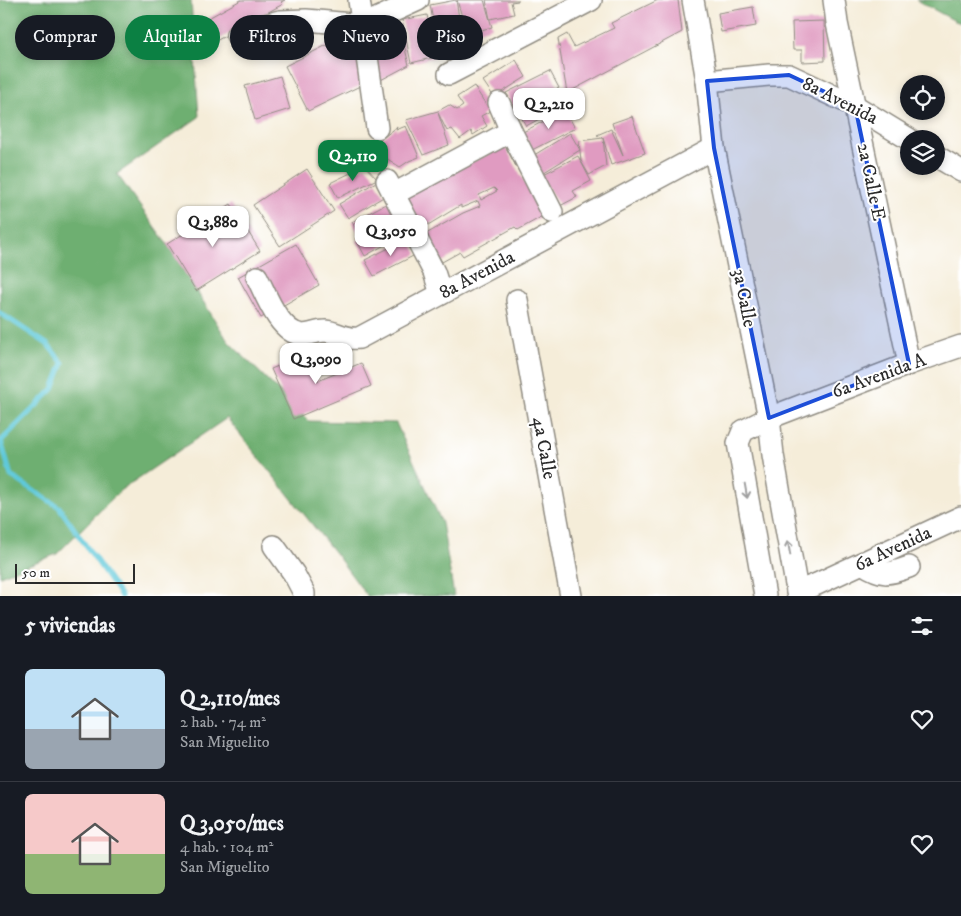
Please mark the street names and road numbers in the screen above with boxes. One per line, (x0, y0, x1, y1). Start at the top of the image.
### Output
street label: 8a Avenida (798, 72, 882, 130)
street label: 2a Calle E (852, 141, 890, 223)
street label: 8a Avenida (435, 246, 519, 304)
street label: 3a Calle (727, 267, 761, 329)
street label: 6a Avenida A (829, 348, 930, 404)
street label: 4a Calle (527, 415, 561, 481)
street label: 6a Avenida (851, 521, 935, 577)

